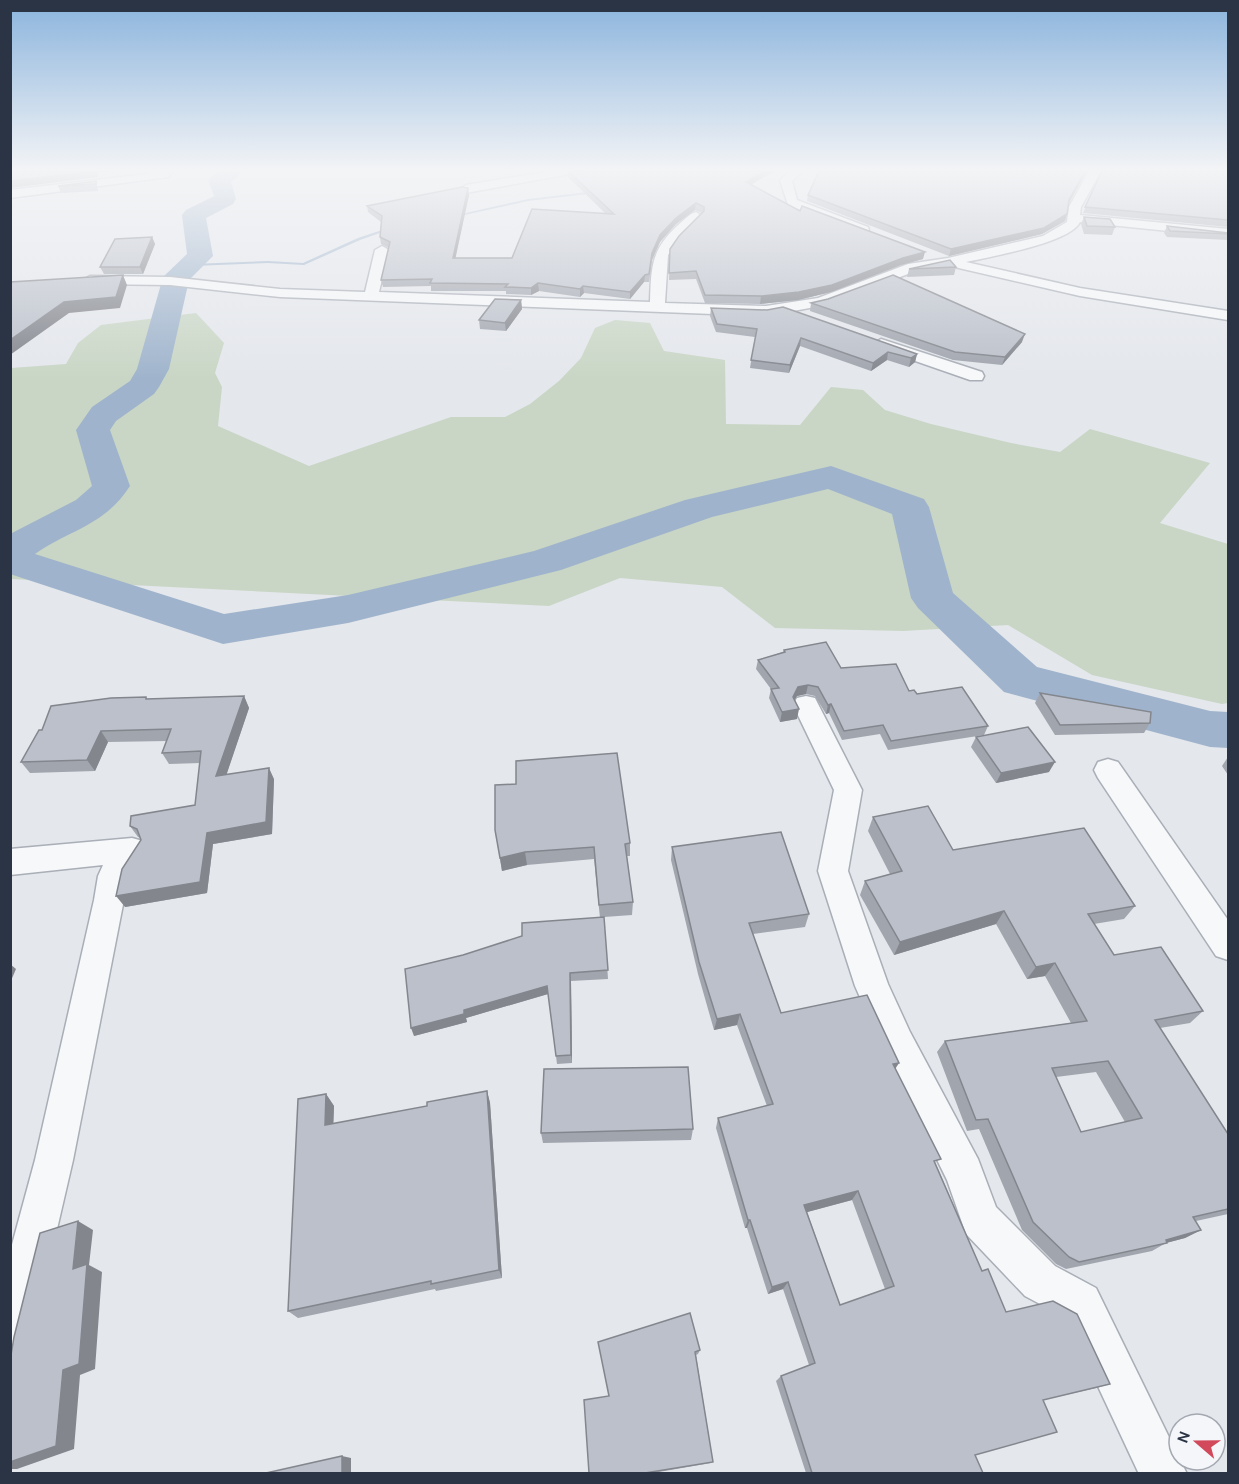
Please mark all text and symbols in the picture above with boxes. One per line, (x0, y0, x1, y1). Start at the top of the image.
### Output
north arrow (1167, 1412, 1227, 1472)
text: N (1172, 1428, 1194, 1446)

